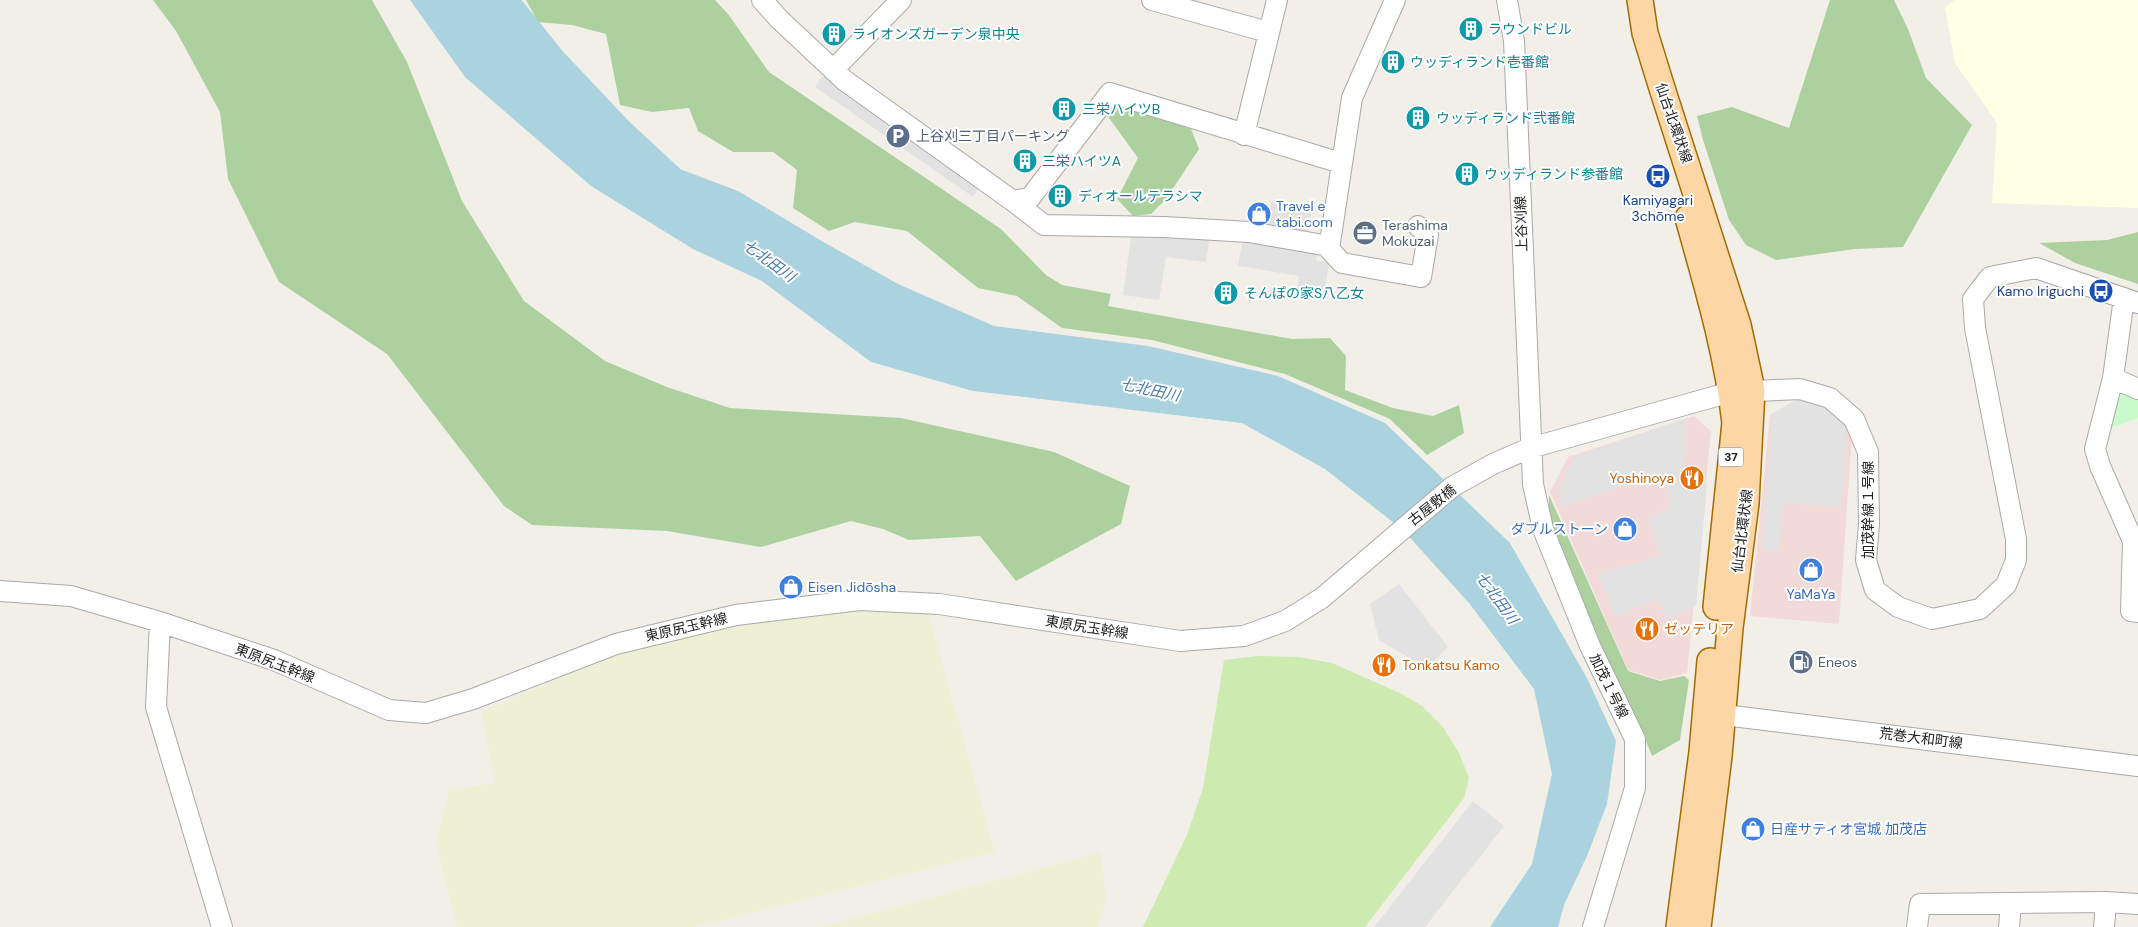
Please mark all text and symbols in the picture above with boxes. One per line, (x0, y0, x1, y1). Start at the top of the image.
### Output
building icon: ラウンドビル (1458, 16, 1484, 42)
place label: ラウンドビル (1488, 20, 1572, 38)
building icon: ライオンズガーデン泉中央 (821, 21, 847, 47)
place label: ライオンズガーデン泉中央 (852, 25, 1020, 43)
building icon: ウッディランド壱番館 (1380, 49, 1406, 75)
place label: ウッディランド壱番館 (1410, 53, 1549, 71)
street label: 仙台北環状線 (1652, 80, 1696, 166)
building icon: 三栄ハイツB (1051, 96, 1077, 122)
place label: 三栄ハイツB (1082, 100, 1160, 118)
building icon: ウッディランド弐番館 (1405, 105, 1431, 131)
place label: ウッディランド弐番館 (1436, 109, 1575, 127)
parking icon: 上谷刈三丁目パーキング (885, 123, 911, 149)
place label: 上谷刈三丁目パーキング (916, 127, 1070, 145)
building icon: 三栄ハイツA (1012, 148, 1038, 174)
place label: 三栄ハイツA (1042, 152, 1121, 170)
building icon: ウッディランド参番館 (1454, 161, 1480, 187)
bus stop icon: Kamiyagari 3chōme (1645, 163, 1671, 189)
place label: ウッディランド参番館 (1484, 165, 1623, 183)
building icon: ディオールテラシマ (1047, 183, 1073, 209)
place label: ディオールテラシマ (1078, 187, 1203, 205)
place label: Kamiyagari 3chōme (1623, 191, 1693, 225)
street label: 上谷刈線 (1511, 196, 1531, 252)
place label: Travel e tabi.com (1276, 197, 1333, 231)
shop icon: Travel e tabi.com (1246, 201, 1272, 227)
place label: Terashima Mokuzai (1382, 216, 1448, 250)
office icon: Terashima Mokuzai (1352, 220, 1378, 246)
water label: 七北田川 (739, 235, 801, 288)
bus stop icon: Kamo Iriguchi (2088, 278, 2114, 304)
building icon: そんぽの家S八乙女 (1213, 280, 1239, 306)
place label: Kamo Iriguchi (1997, 282, 2084, 300)
place label: そんぽの家S八乙女 (1244, 284, 1364, 302)
water label: 七北田川 (1119, 374, 1183, 406)
road number: 37 (1718, 448, 1744, 467)
street label: 加茂幹線１号線 (1859, 461, 1877, 559)
restaurant icon: Yoshinoya (1679, 465, 1705, 491)
place label: Yoshinoya (1610, 469, 1674, 487)
street label: 古屋敷橋 (1404, 481, 1460, 529)
street label: 仙台北環状線 (1728, 488, 1756, 574)
shop icon: ダブルストーン (1612, 516, 1638, 542)
place label: ダブルストーン (1511, 520, 1608, 538)
shop icon: YaMaYa (1798, 557, 1824, 583)
water label: 七北田川 (1471, 568, 1524, 630)
shop icon: Eisen Jidōsha (778, 574, 804, 600)
place label: Eisen Jidōsha (808, 578, 896, 596)
place label: YaMaYa (1787, 585, 1835, 603)
street label: 東原尻玉幹線 (643, 609, 729, 645)
street label: 東原尻玉幹線 (1044, 612, 1130, 642)
restaurant icon: ゼッテリア (1634, 616, 1660, 642)
place label: ゼッテリア (1664, 620, 1734, 638)
street label: 東原尻玉幹線 (233, 640, 317, 686)
fuel station icon: Eneos (1788, 649, 1814, 675)
street label: 加茂１号線 (1586, 651, 1632, 721)
restaurant icon: Tonkatsu Kamo (1371, 652, 1397, 678)
place label: Eneos (1818, 653, 1857, 671)
place label: Tonkatsu Kamo (1402, 656, 1500, 674)
street label: 荒巻大和町線 (1878, 724, 1964, 752)
shop icon: 日産サティオ宮城 加茂店 (1740, 816, 1766, 842)
place label: 日産サティオ宮城 加茂店 (1770, 820, 1927, 838)

